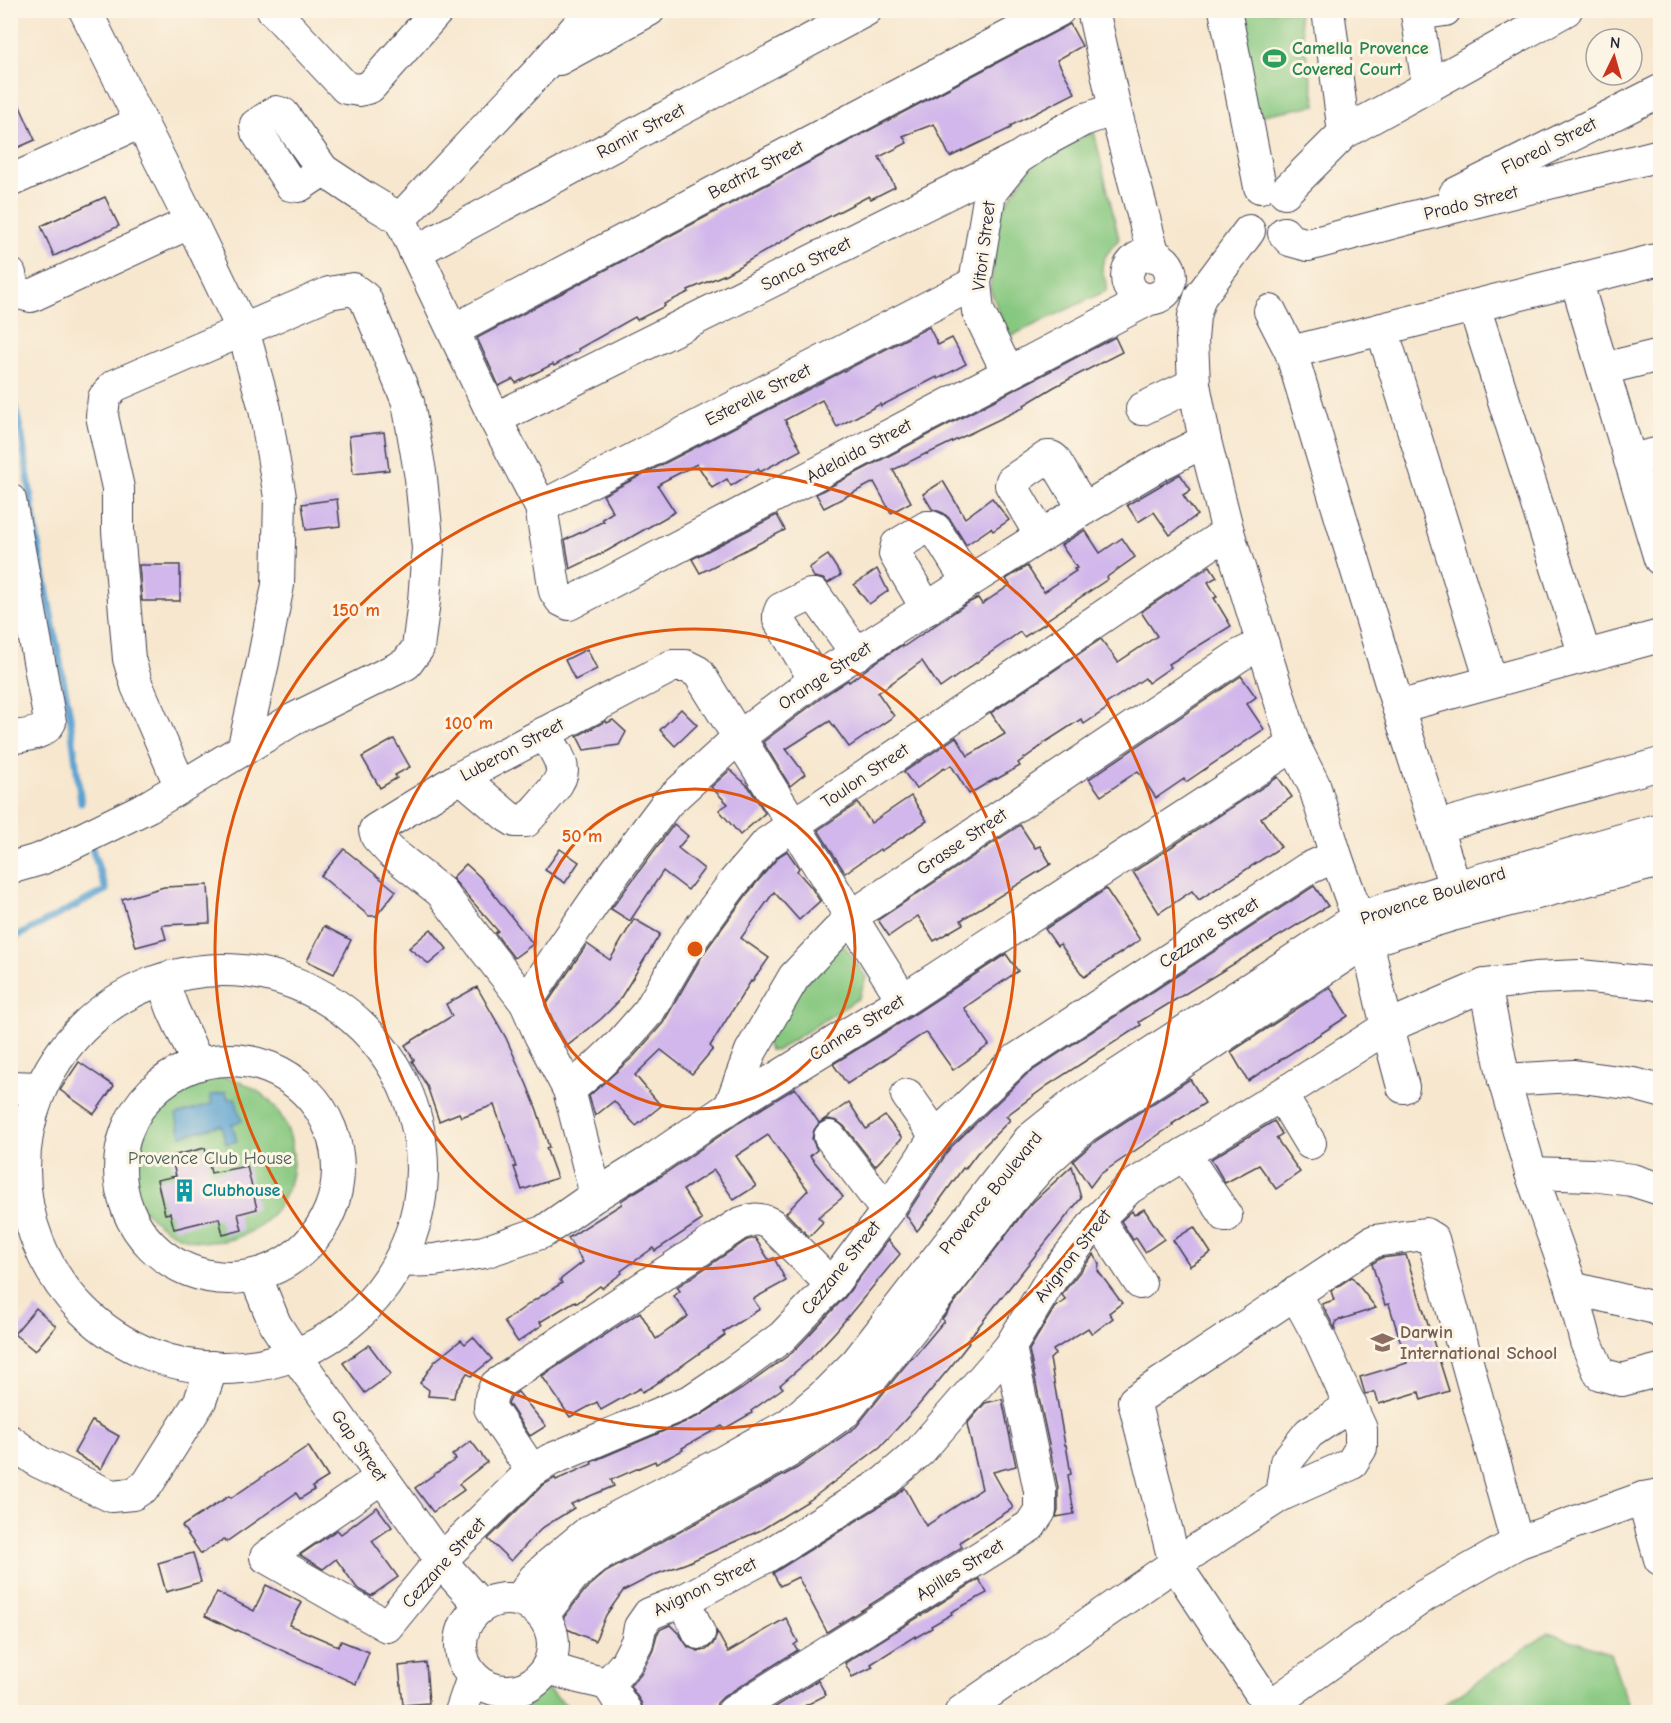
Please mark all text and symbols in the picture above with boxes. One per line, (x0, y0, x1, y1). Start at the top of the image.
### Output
north arrow (1584, 27, 1644, 87)
text: N (1609, 34, 1621, 52)
place label: Camella Provence Covered Court (1292, 38, 1429, 80)
sports icon: Camella Provence Covered Court (1261, 45, 1287, 71)
street label: Ramir Street (593, 99, 689, 163)
street label: Floreal Street (1498, 113, 1601, 179)
street label: Beatriz Street (705, 136, 808, 204)
street label: Prado Street (1422, 181, 1521, 225)
street label: Vitori Street (968, 199, 1000, 292)
street label: Sanca Street (757, 232, 855, 296)
street label: Esterelle Street (702, 359, 815, 431)
street label: Adelaida Street (803, 414, 916, 488)
text: 150 m (332, 600, 380, 621)
street label: Orange Street (775, 637, 876, 715)
text: 100 m (445, 713, 493, 734)
street label: Luberon Street (457, 714, 568, 786)
street label: Toulon Street (817, 739, 913, 813)
street label: Grasse Street (913, 804, 1012, 880)
text: 50 m (562, 826, 602, 847)
street label: Provence Boulevard (1358, 863, 1508, 929)
street label: Cezzane Street (1155, 893, 1263, 973)
centre of rings (685, 939, 705, 959)
street label: Cannes Street (806, 990, 909, 1065)
street label: Provence Boulevard (935, 1128, 1047, 1258)
park label: Provence Club House (128, 1148, 292, 1169)
building icon: Clubhouse (171, 1177, 197, 1203)
place label: Clubhouse (202, 1180, 281, 1201)
street label: Avignon Street (1030, 1205, 1116, 1307)
street label: Cezzane Street (797, 1216, 886, 1319)
place label: Darwin International School (1400, 1322, 1557, 1364)
school or university icon: Darwin International School (1369, 1329, 1395, 1355)
street label: Gap Street (327, 1406, 392, 1487)
street label: Cezzane Street (398, 1513, 491, 1613)
street label: Apilles Street (912, 1534, 1009, 1605)
street label: Avignon Street (650, 1553, 761, 1621)

